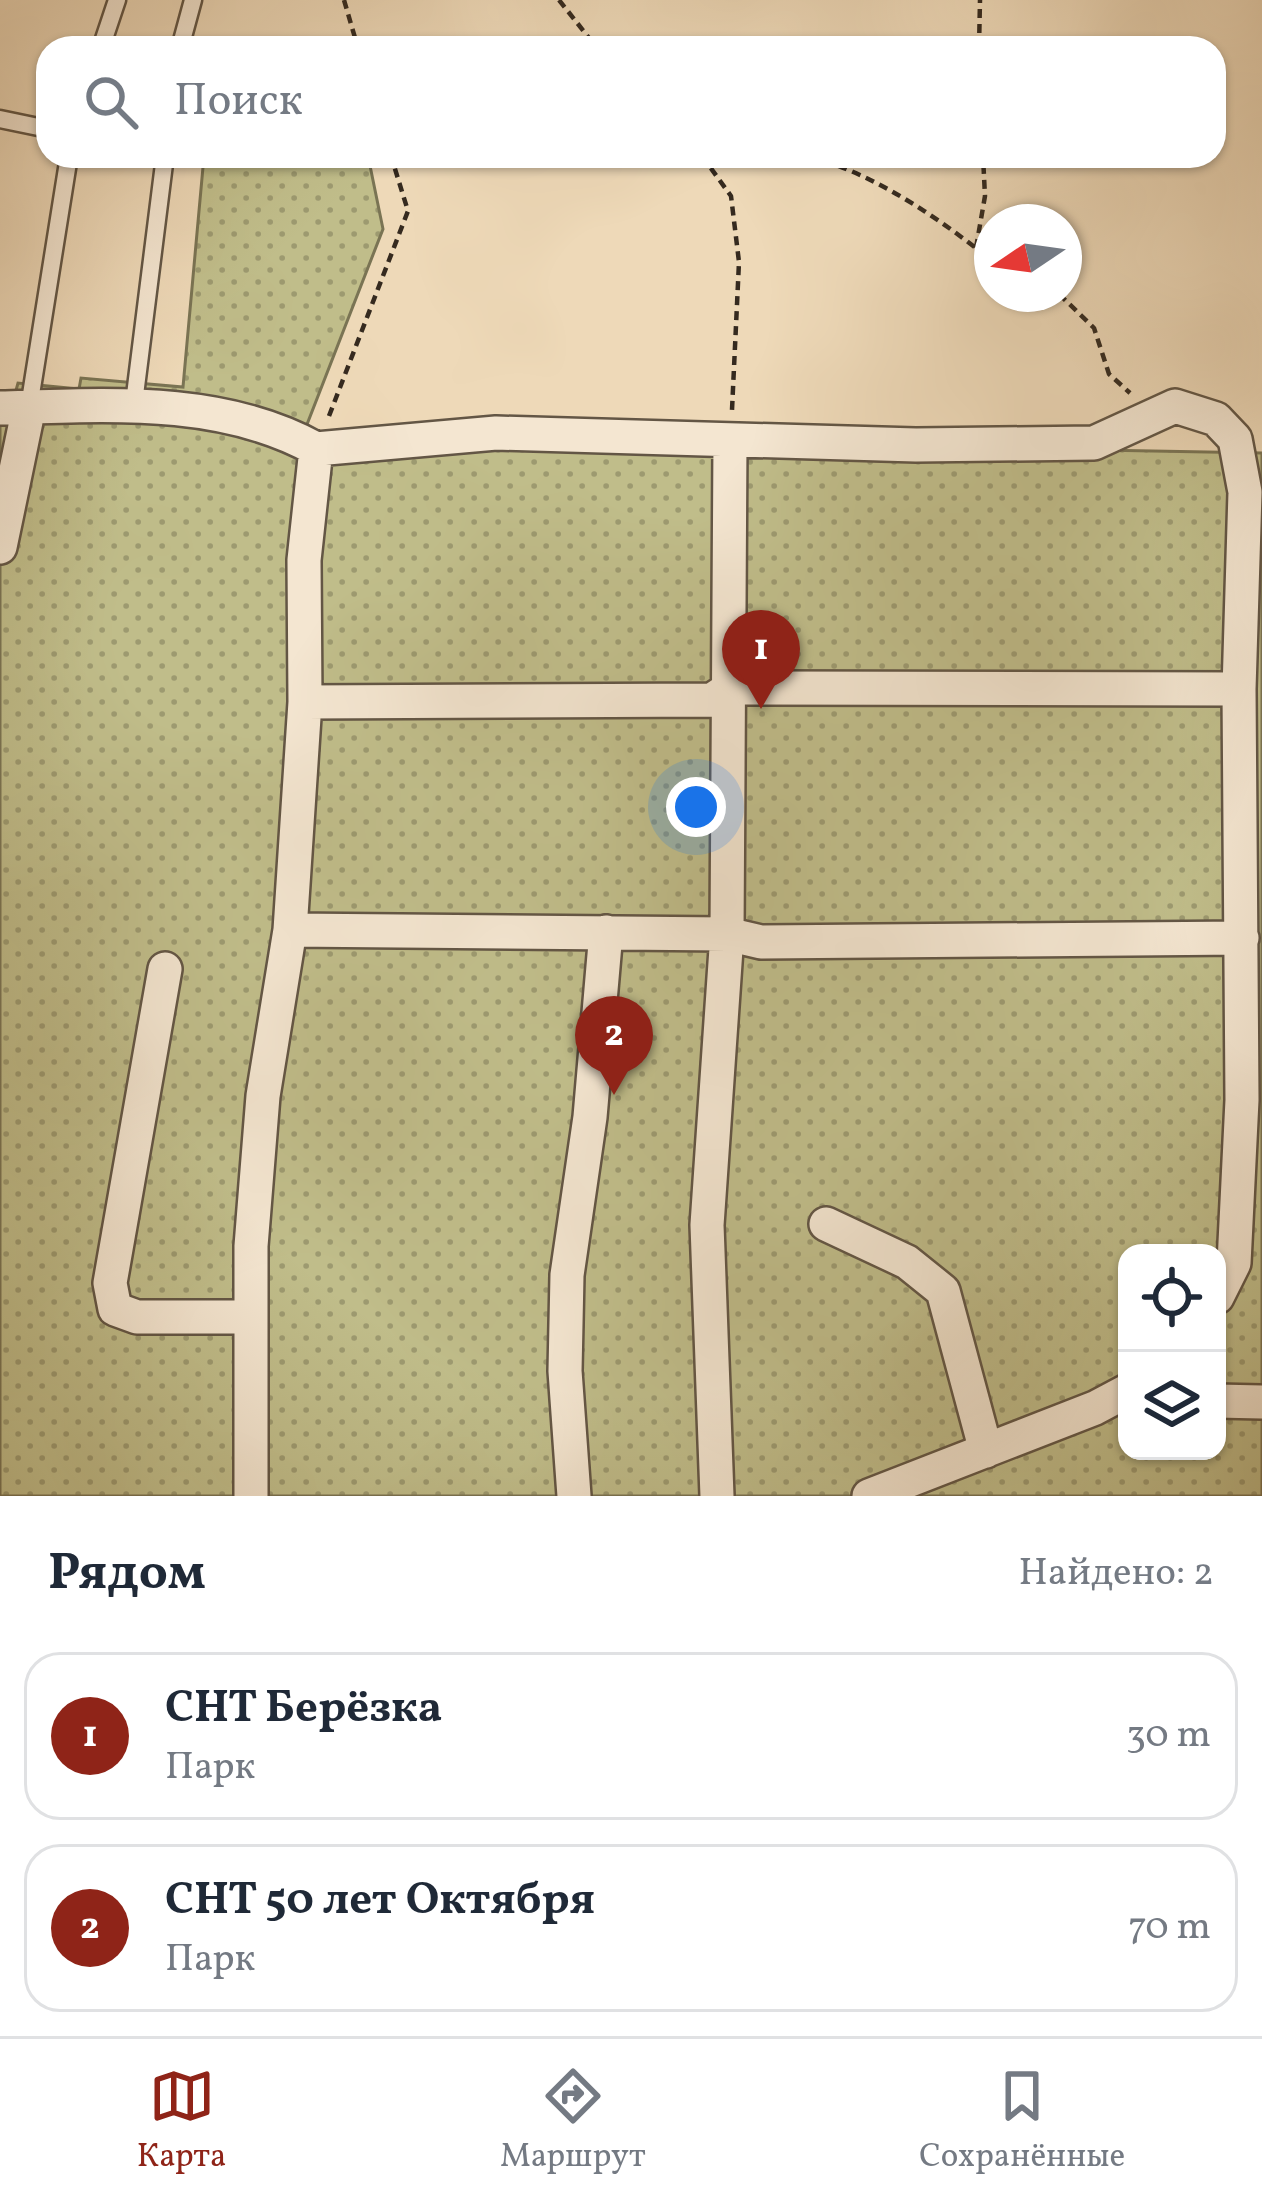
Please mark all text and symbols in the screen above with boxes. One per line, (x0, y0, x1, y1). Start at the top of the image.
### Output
search box (36, 36, 1226, 168)
icon: search (78, 69, 144, 135)
text: Поиск (174, 71, 303, 134)
north arrow (974, 204, 1082, 312)
pin: 1 (722, 610, 800, 709)
your location (666, 777, 726, 837)
pin: 2 (575, 996, 653, 1095)
map controls (1118, 1244, 1226, 1460)
button: locate (1118, 1244, 1226, 1352)
button: layers (1118, 1352, 1226, 1460)
text: Рядом (48, 1539, 206, 1610)
text: Найдено: 2 (1018, 1547, 1214, 1601)
text: СНТ Берёзка (165, 1678, 442, 1741)
text: 1 (82, 1709, 98, 1763)
text: 30 m (1126, 1709, 1211, 1763)
text: Парк (165, 1741, 255, 1795)
text: СНТ 50 лет Октября (165, 1870, 595, 1933)
text: 2 (80, 1901, 100, 1955)
text: 70 m (1128, 1901, 1211, 1955)
text: Парк (165, 1933, 255, 1987)
tab: Карта (137, 2063, 226, 2181)
tab: Маршрут (500, 2063, 646, 2181)
tab: Сохранённые (919, 2063, 1125, 2181)

